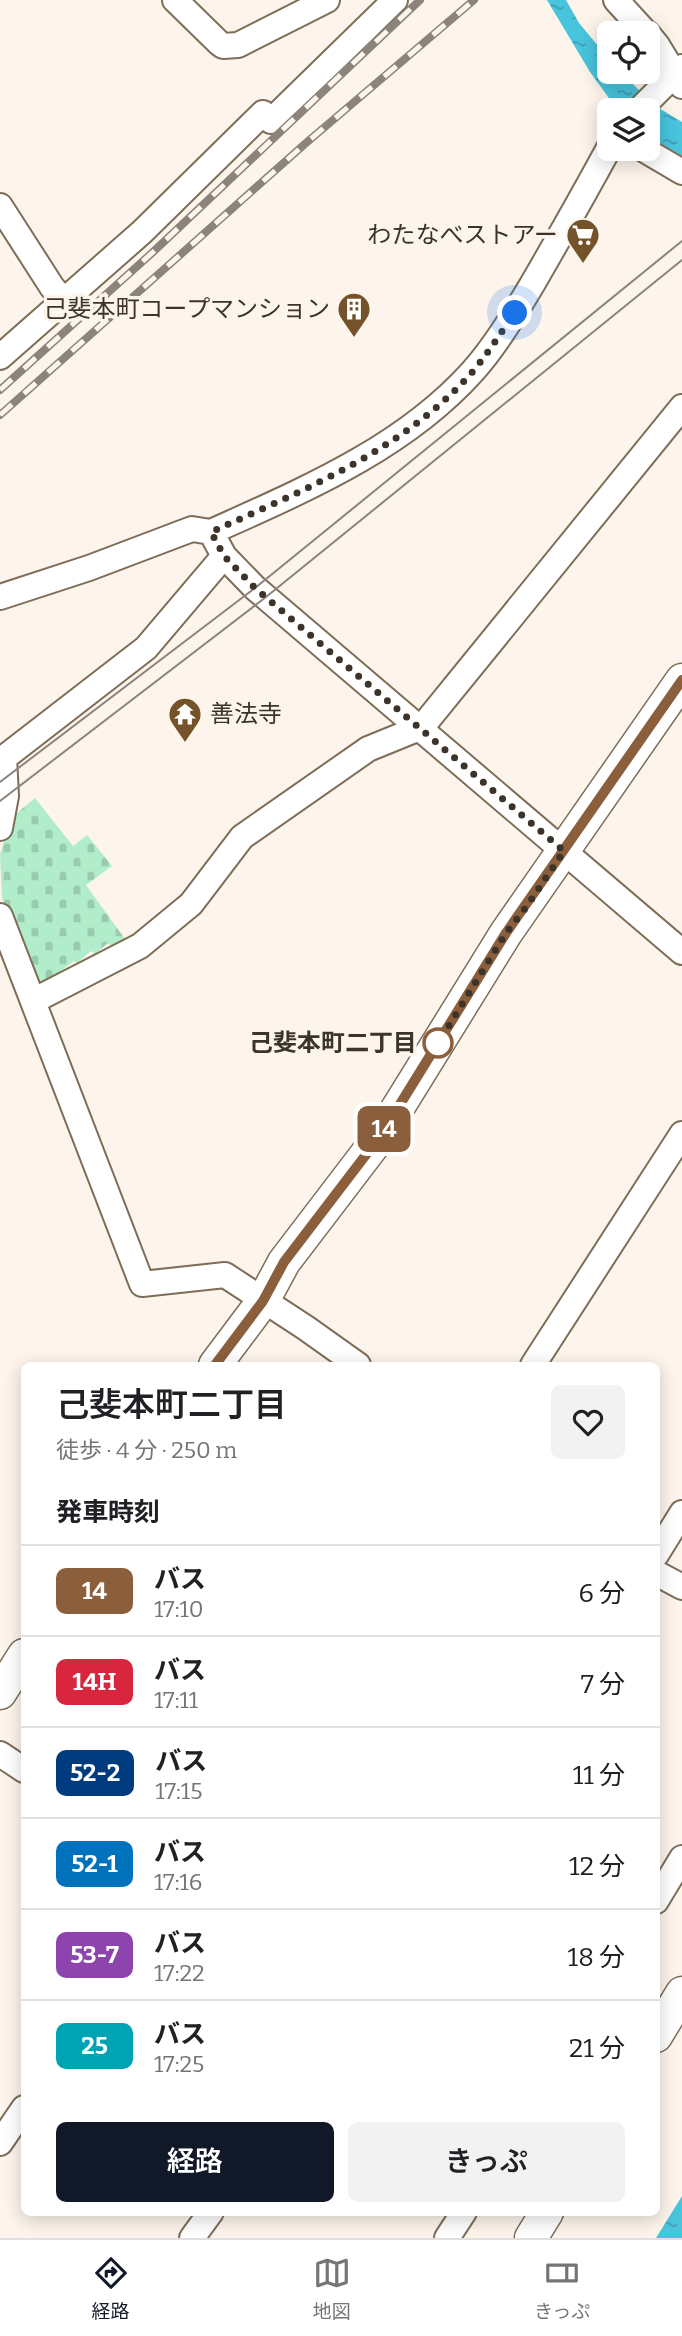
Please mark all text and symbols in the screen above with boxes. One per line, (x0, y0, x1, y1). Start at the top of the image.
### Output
map controls (597, 21, 660, 161)
button: locate (597, 21, 660, 84)
button: layers (597, 98, 660, 161)
supermarket icon: わたなべストアー (564, 216, 602, 265)
place label: わたなべストアー (367, 221, 558, 249)
building icon: 己斐本町コープマンション (335, 290, 373, 339)
place label: 己斐本町コープマンション (43, 295, 330, 323)
your location (497, 295, 532, 330)
temple icon: 善法寺 (166, 695, 204, 744)
place label: 善法寺 (210, 700, 282, 728)
marker: 己斐本町二丁目 (423, 1028, 453, 1058)
place label: 己斐本町二丁目 (249, 1029, 417, 1057)
line badge: 14 (352, 1106, 416, 1152)
text: 14 (372, 1115, 396, 1143)
text: 己斐本町二丁目 (56, 1385, 287, 1425)
button: heart (551, 1385, 625, 1459)
text: 徒歩 · 4 分 · 250 m (56, 1436, 237, 1464)
text: 発車時刻 (56, 1497, 160, 1528)
text: バス (154, 1564, 206, 1595)
text: 14 (82, 1577, 107, 1605)
text: 6 分 (579, 1578, 625, 1609)
text: 17:10 (154, 1595, 204, 1623)
text: バス (154, 1655, 206, 1686)
text: 14H (73, 1668, 116, 1696)
text: 7 分 (581, 1669, 625, 1700)
text: 17:11 (154, 1686, 198, 1714)
text: バス (155, 1746, 207, 1777)
text: 52-2 (70, 1759, 120, 1787)
text: 11 分 (573, 1760, 625, 1791)
text: 17:15 (155, 1777, 202, 1805)
text: バス (154, 1837, 206, 1868)
text: 52-1 (71, 1850, 118, 1878)
text: 12 分 (569, 1851, 625, 1882)
text: 17:16 (154, 1868, 202, 1896)
text: バス (154, 1928, 206, 1959)
text: 53-7 (70, 1941, 119, 1969)
text: 18 分 (568, 1942, 625, 1973)
text: 17:22 (154, 1959, 205, 1987)
text: バス (154, 2019, 206, 2050)
text: 25 (81, 2032, 108, 2060)
text: 21 分 (569, 2033, 625, 2064)
text: 17:25 (154, 2050, 204, 2078)
button: 経路 (56, 2122, 334, 2202)
button: きっぷ (348, 2122, 625, 2202)
tab: 経路 (92, 2254, 130, 2323)
tab: 地図 (313, 2254, 351, 2323)
tab: きっぷ (534, 2254, 590, 2323)

